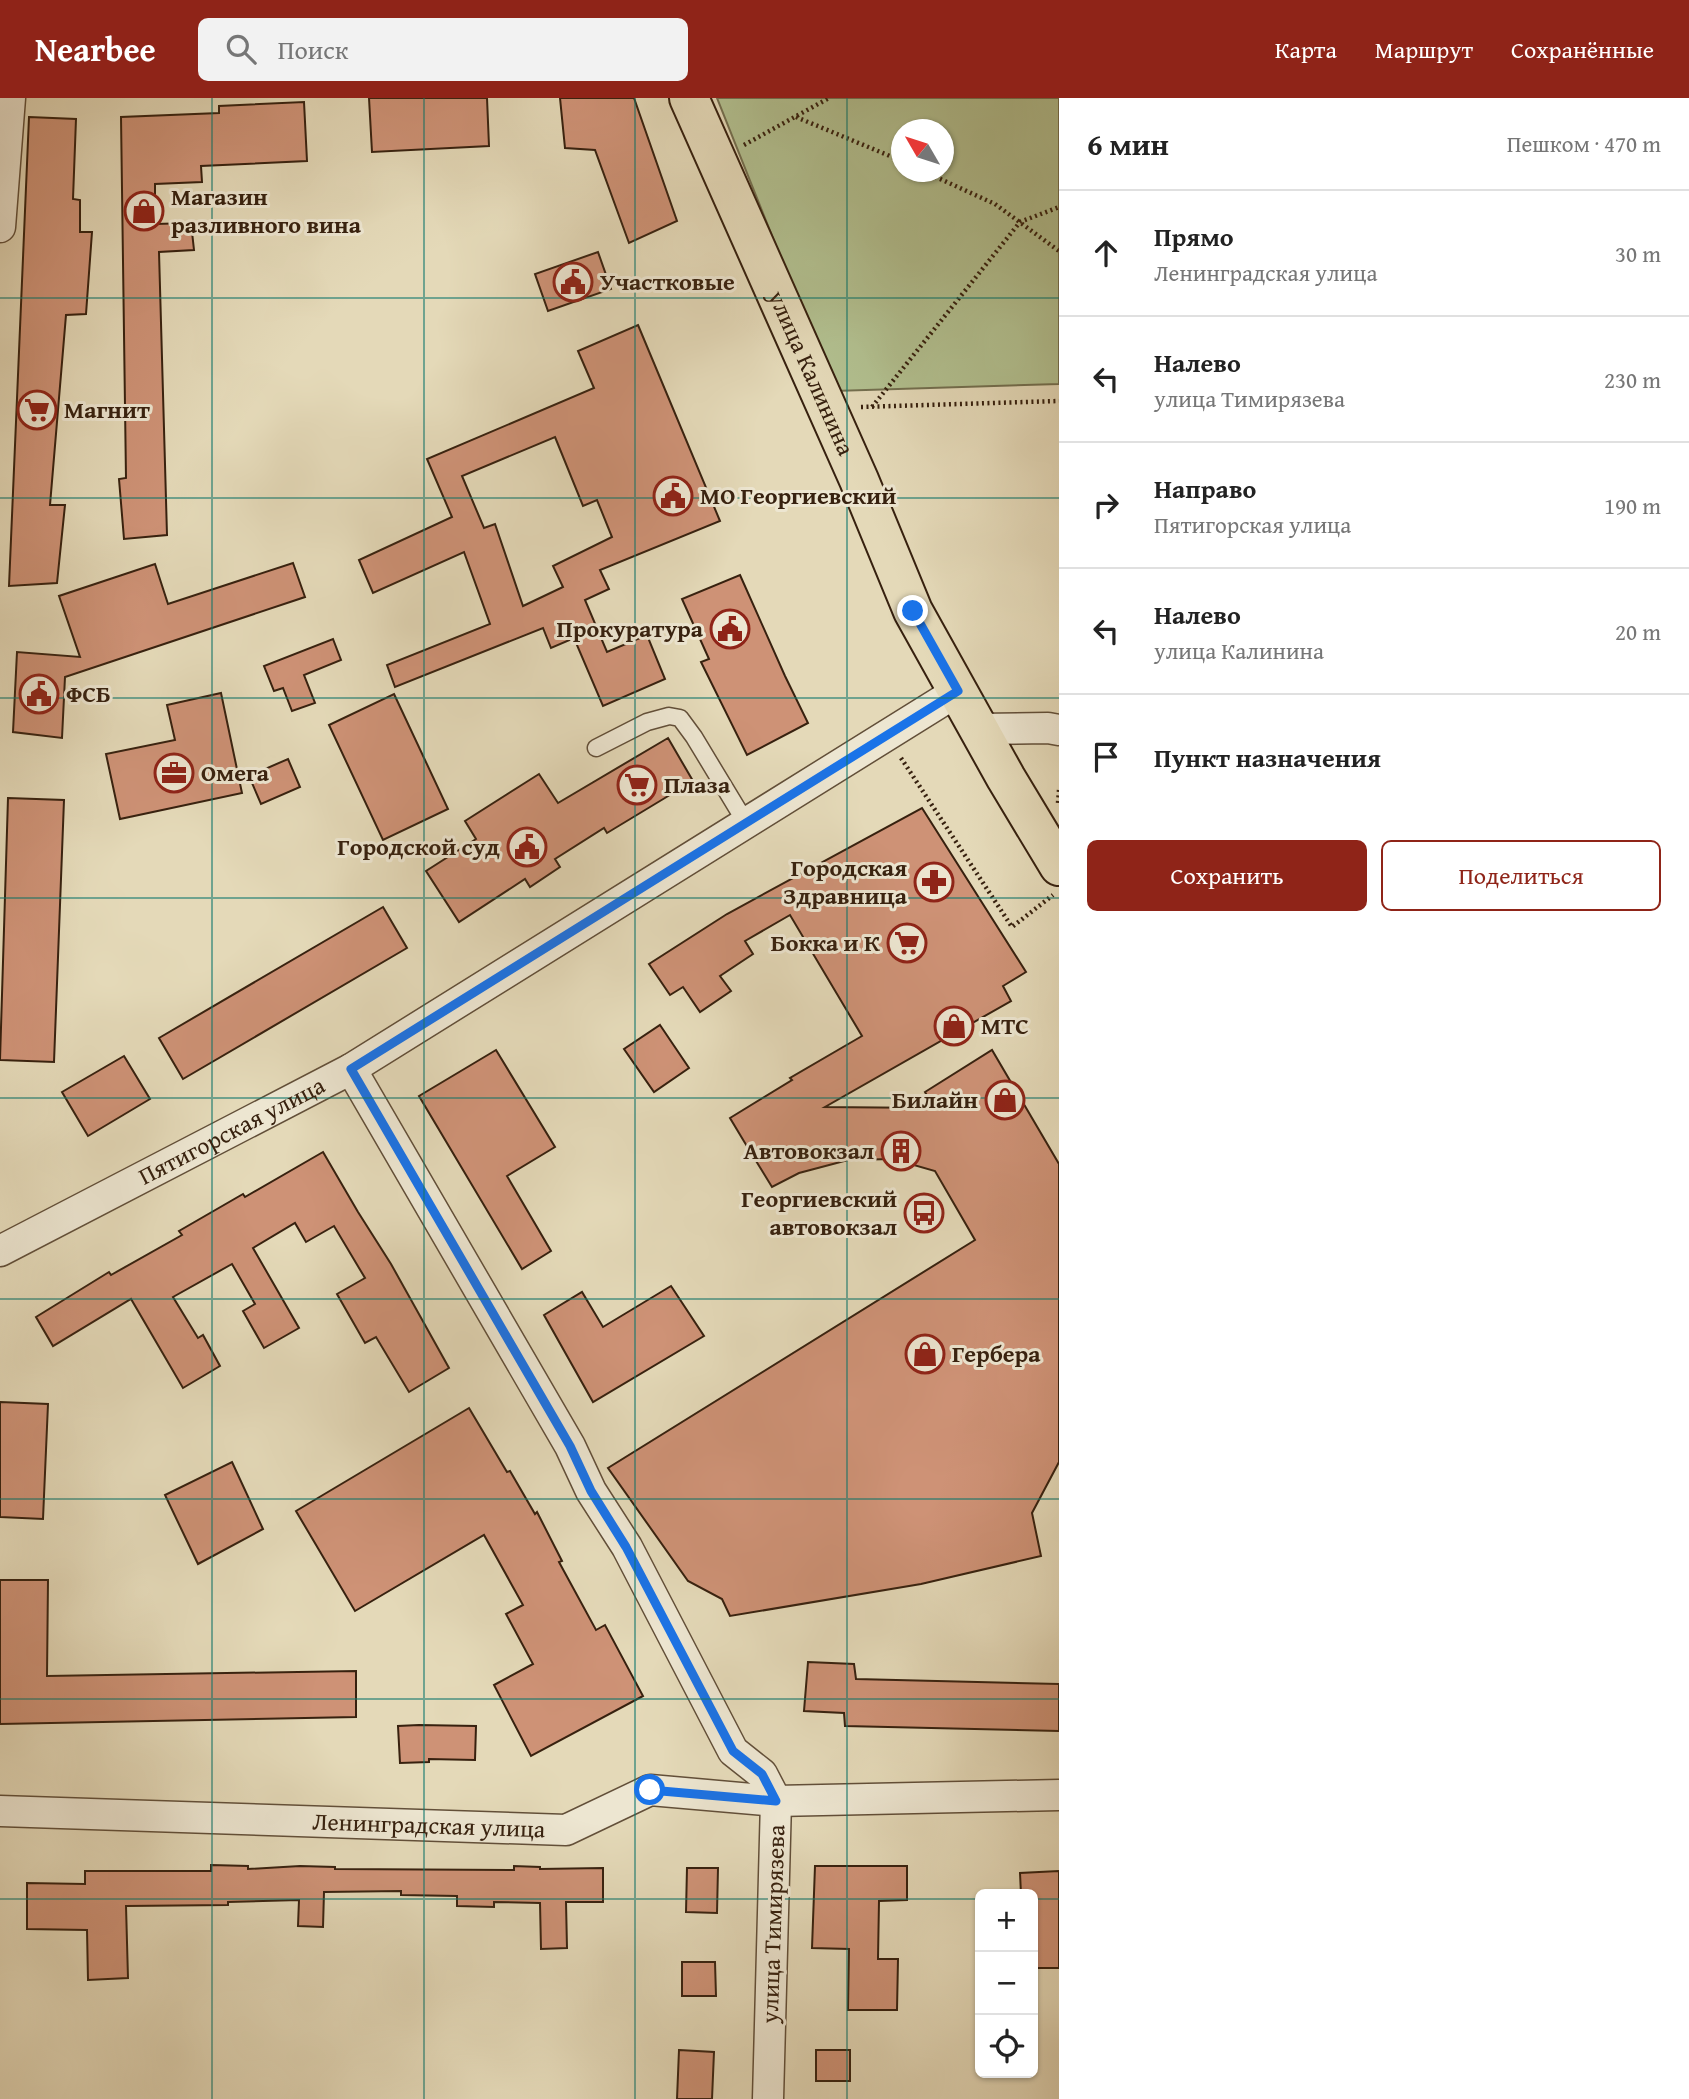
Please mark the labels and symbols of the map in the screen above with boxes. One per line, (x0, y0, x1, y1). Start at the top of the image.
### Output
north arrow (891, 119, 954, 182)
place label: Магазин разливного вина (171, 179, 362, 242)
shop icon: Магазин разливного вина (123, 190, 165, 232)
public building icon: Участковые (552, 261, 594, 303)
place label: Участковые (600, 264, 735, 299)
street label: улица Калинина (759, 284, 864, 461)
supermarket icon: Магнит (16, 389, 58, 431)
place label: Магнит (64, 392, 150, 427)
public building icon: МО Георгиевский (652, 475, 694, 517)
place label: МО Георгиевский (700, 478, 896, 513)
route end (897, 595, 928, 626)
public building icon: Прокуратура (709, 608, 751, 650)
place label: Прокуратура (557, 611, 704, 646)
public building icon: ФСБ (18, 673, 60, 715)
place label: ФСБ (66, 676, 111, 711)
office icon: Омега (153, 752, 195, 794)
place label: Омега (201, 755, 270, 790)
supermarket icon: Плаза (616, 764, 658, 806)
place label: Плаза (664, 767, 731, 802)
public building icon: Городской суд (506, 826, 548, 868)
place label: Городской суд (337, 829, 500, 864)
place label: Городская Здравница (783, 850, 908, 913)
pharmacy icon: Городская Здравница (913, 861, 955, 903)
supermarket icon: Бокка и К (886, 922, 928, 964)
place label: Бокка и К (771, 925, 880, 960)
shop icon: МТС (933, 1005, 975, 1047)
place label: МТС (981, 1008, 1029, 1043)
street label: Пятигорская улица (132, 1067, 331, 1193)
shop icon: Билайн (984, 1079, 1026, 1121)
place label: Билайн (892, 1082, 978, 1117)
building icon: Автовокзал (880, 1130, 922, 1172)
place label: Автовокзал (744, 1133, 874, 1168)
place label: Георгиевский автовокзал (741, 1181, 897, 1244)
bus stop icon: Георгиевский автовокзал (903, 1192, 945, 1234)
shop icon: Гербера (904, 1333, 946, 1375)
place label: Гербера (952, 1336, 1041, 1371)
route start (634, 1774, 665, 1805)
street label: Ленинградская улица (312, 1803, 546, 1846)
street label: улица Тимирязева (752, 1823, 793, 2025)

